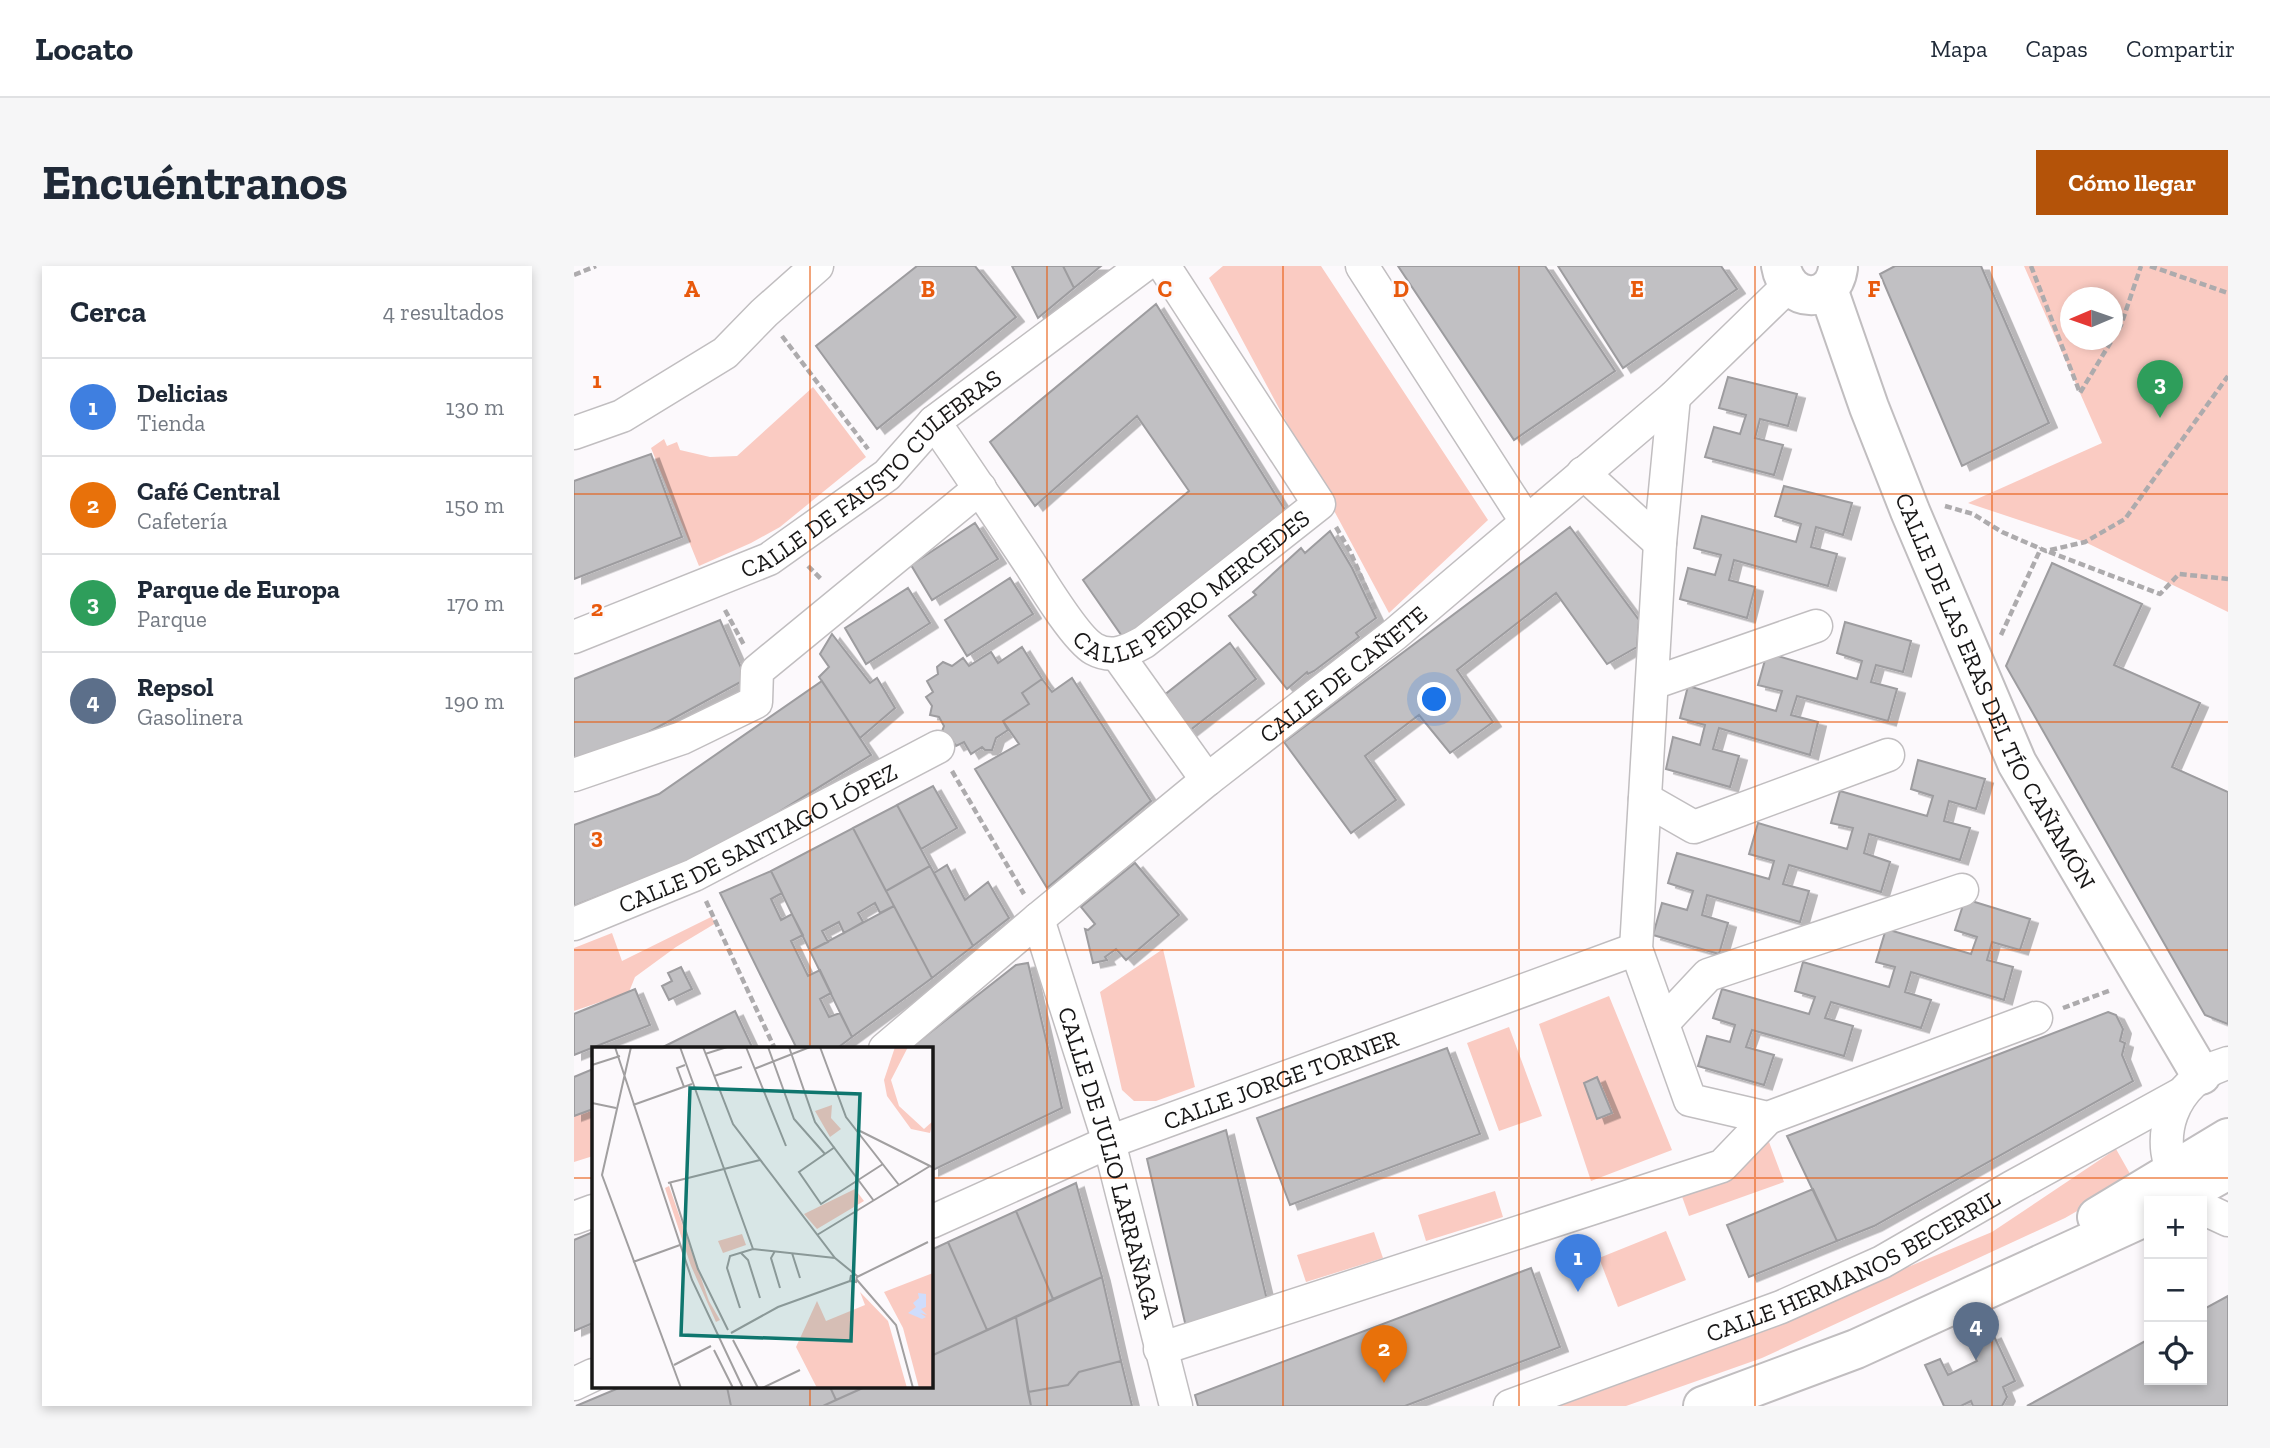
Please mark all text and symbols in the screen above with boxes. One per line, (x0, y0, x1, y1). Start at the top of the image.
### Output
text: Locato (35, 29, 133, 68)
text: Mapa (1930, 34, 1987, 63)
text: Capas (2025, 34, 2088, 63)
text: Compartir (2126, 34, 2235, 63)
button: Cómo llegar (2036, 150, 2228, 215)
text: Encuéntranos (42, 153, 348, 212)
text: A (684, 275, 700, 303)
text: B (921, 275, 935, 303)
text: C (1158, 275, 1172, 303)
text: D (1393, 275, 1409, 303)
text: E (1630, 275, 1644, 303)
text: F (1867, 275, 1881, 303)
north arrow (2060, 287, 2123, 350)
text: Cerca (70, 294, 146, 330)
text: 4 resultados (383, 298, 504, 326)
pin: 3 (2137, 360, 2183, 418)
street label: CALLE DE FAUSTO CULEBRAS (736, 363, 1007, 583)
text: 1 (592, 366, 602, 394)
text: Delicias (137, 377, 228, 409)
text: 1 (88, 393, 98, 421)
text: 130 m (446, 393, 504, 421)
text: Tienda (137, 409, 205, 437)
text: Café Central (137, 475, 280, 507)
street label: CALLE DE LAS ERAS DEL TÍO CAÑAMÓN (1890, 488, 2102, 894)
text: 2 (87, 491, 99, 519)
text: 150 m (445, 491, 504, 519)
street label: CALLE PEDRO MERCEDES (1067, 503, 1315, 668)
text: Cafetería (137, 507, 228, 535)
text: Parque de Europa (137, 573, 340, 605)
text: 3 (87, 589, 99, 617)
text: 170 m (446, 589, 504, 617)
text: 2 (591, 594, 603, 622)
street label: CALLE DE CAÑETE (1253, 599, 1432, 749)
text: Parque (137, 605, 207, 633)
text: Repsol (137, 671, 214, 703)
your location (1417, 682, 1451, 716)
text: 4 (86, 687, 100, 715)
text: 190 m (445, 687, 504, 715)
text: Gasolinera (137, 703, 243, 731)
street label: CALLE DE SANTIAGO LÓPEZ (614, 757, 902, 919)
text: 3 (591, 822, 603, 850)
street label: CALLE DE JULIO LARRAÑAGA (1052, 1003, 1168, 1322)
street label: CALLE JORGE TORNER (1159, 1023, 1402, 1135)
inset map (592, 1047, 933, 1388)
street label: CALLE HERMANOS BECERRIL (1702, 1183, 2005, 1348)
map controls (2144, 1196, 2207, 1385)
button: + (2144, 1196, 2207, 1259)
pin: 1 (1555, 1234, 1601, 1292)
button: − (2144, 1259, 2207, 1322)
pin: 4 (1953, 1302, 1999, 1360)
button: locate (2144, 1322, 2207, 1385)
pin: 2 (1361, 1325, 1407, 1383)

